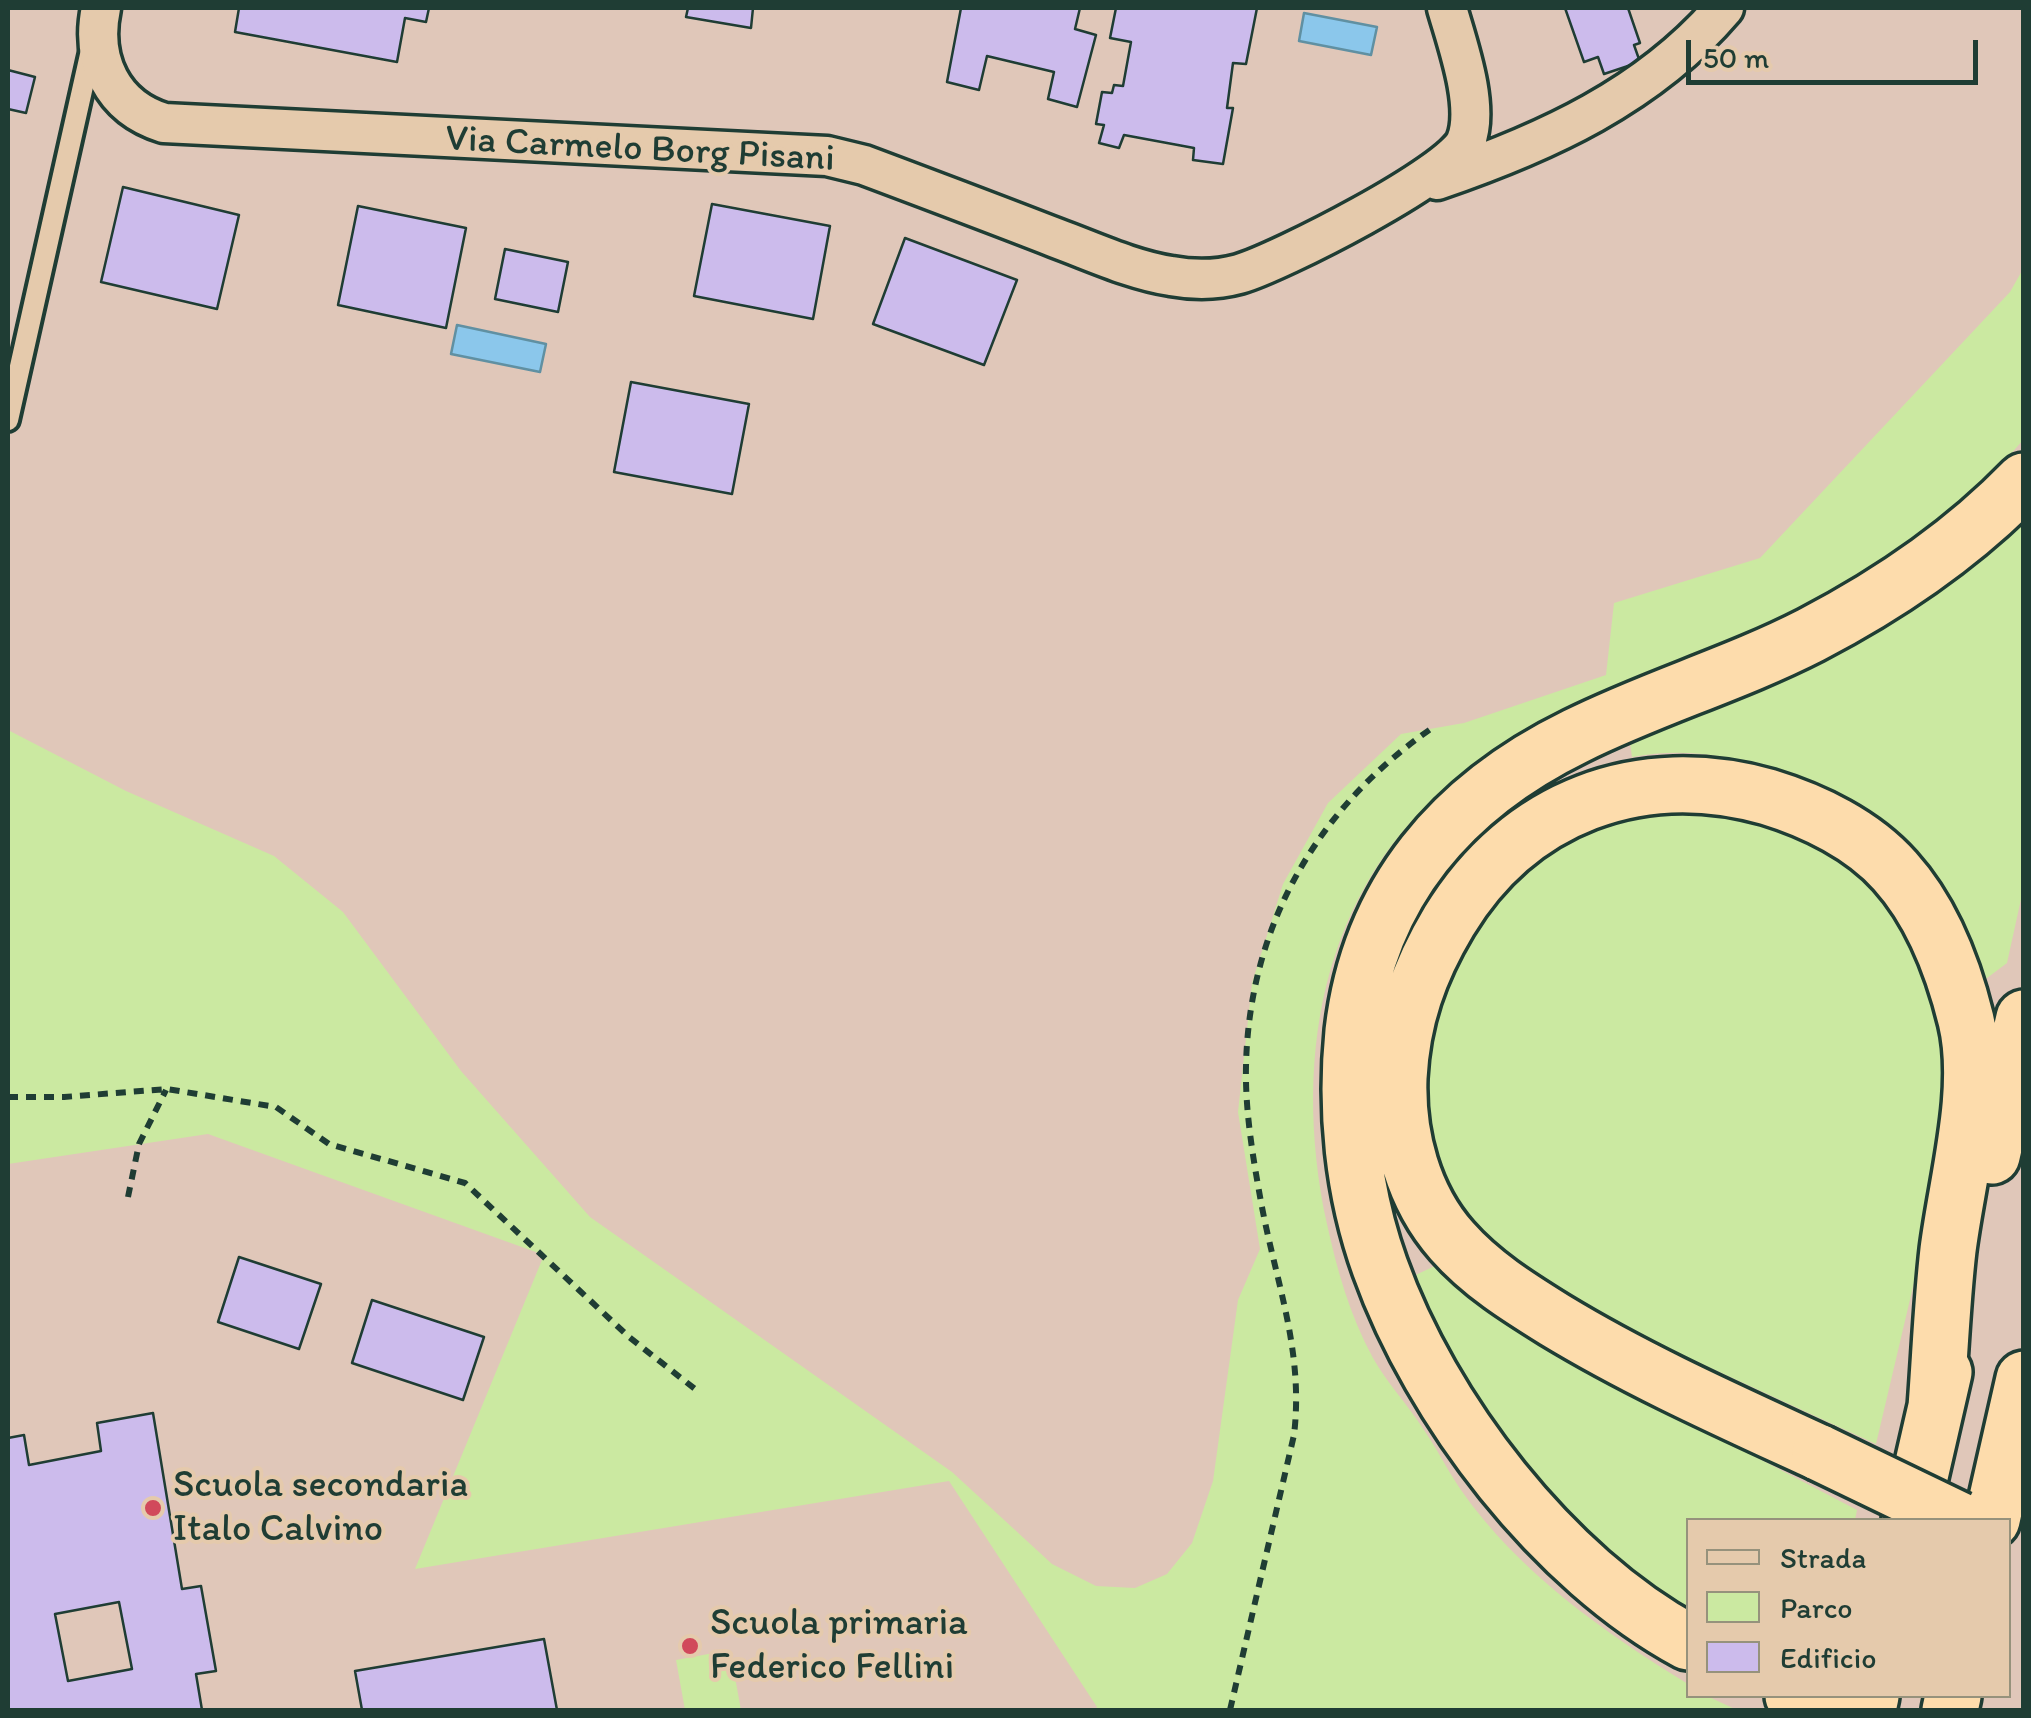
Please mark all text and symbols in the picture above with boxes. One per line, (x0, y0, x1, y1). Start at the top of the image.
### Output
scale bar (1691, 20, 1984, 82)
text: 50 m (1703, 39, 1769, 76)
street label: Via Carmelo Borg Pisani (444, 117, 836, 183)
place label: Scuola secondaria Italo Calvino (173, 1463, 468, 1552)
marker: Scuola secondaria Italo Calvino (142, 1497, 164, 1519)
legend (1686, 1518, 2011, 1698)
text: Strada (1780, 1539, 1866, 1576)
text: Parco (1780, 1589, 1853, 1626)
place label: Scuola primaria Federico Fellini (710, 1601, 968, 1690)
marker: Scuola primaria Federico Fellini (679, 1635, 701, 1657)
text: Edificio (1780, 1639, 1876, 1676)

